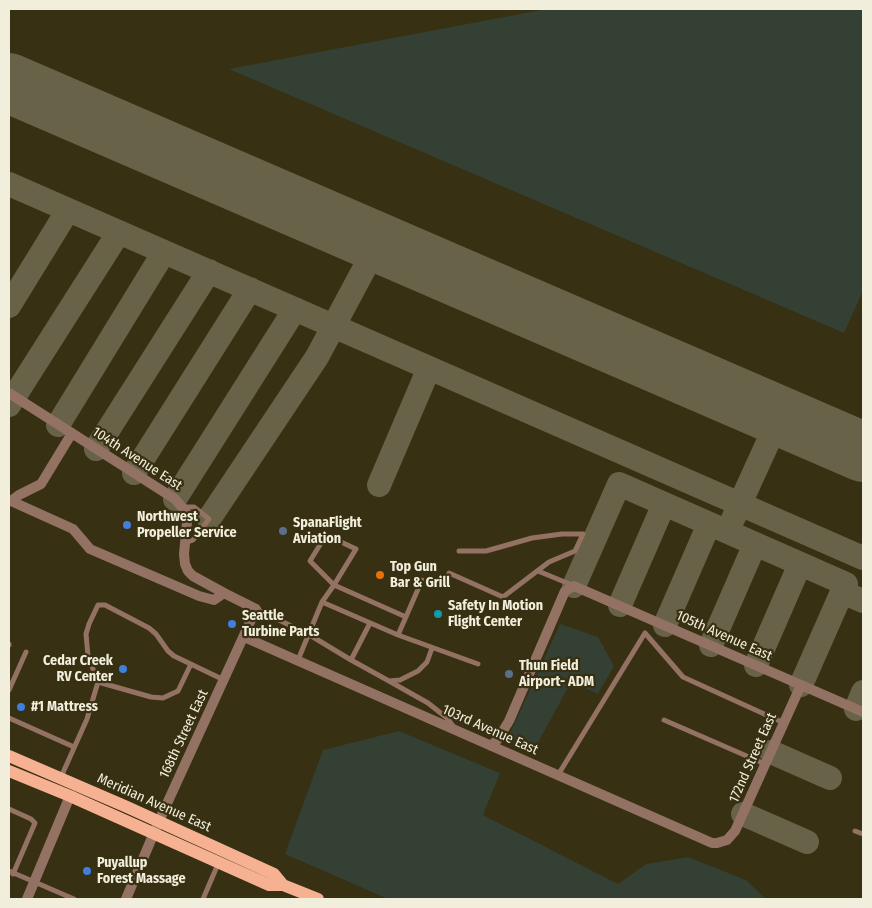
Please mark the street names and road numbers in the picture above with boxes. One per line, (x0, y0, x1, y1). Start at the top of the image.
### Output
street label: 104th Avenue East (89, 424, 185, 494)
street label: 105th Avenue East (673, 607, 775, 665)
street label: 168th Street East (156, 687, 212, 781)
street label: 103rd Avenue East (439, 701, 541, 759)
street label: 172nd Street East (726, 710, 780, 806)
street label: Meridian Avenue East (94, 770, 214, 836)

